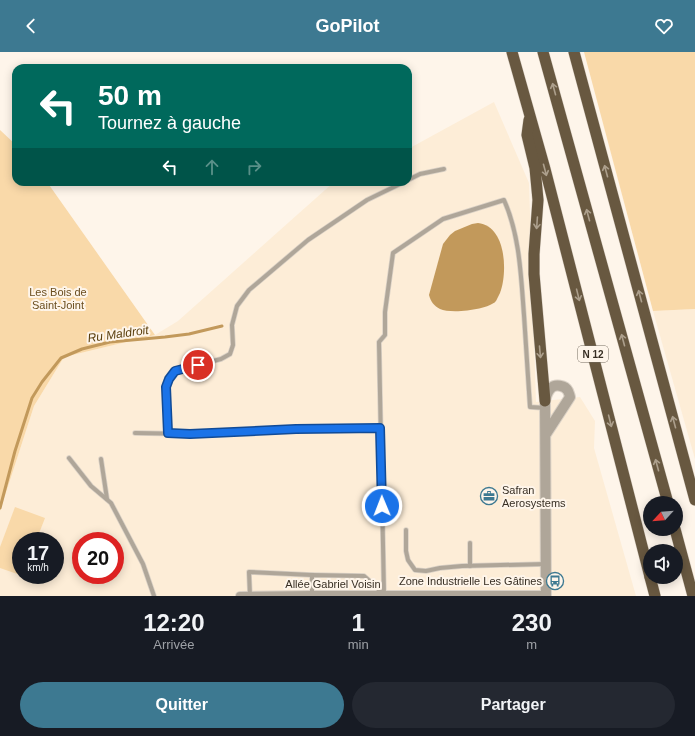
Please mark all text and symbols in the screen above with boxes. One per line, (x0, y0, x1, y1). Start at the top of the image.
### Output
icon: back (20, 15, 42, 37)
icon: heart (653, 15, 675, 37)
text: GoPilot (316, 16, 380, 36)
icon: left (32, 80, 84, 132)
text: 50 m (98, 80, 162, 111)
one-way arrow (550, 83, 557, 96)
text: Tournez à gauche (98, 113, 241, 133)
icon: left (159, 156, 181, 178)
icon: ahead (201, 156, 223, 178)
icon: right (243, 156, 265, 178)
one-way arrow (542, 163, 549, 176)
one-way arrow (602, 165, 609, 178)
one-way arrow (584, 209, 591, 222)
one-way arrow (533, 216, 540, 229)
park label: Les Bois de Saint-Joint (29, 286, 87, 311)
one-way arrow (574, 289, 582, 302)
one-way arrow (636, 290, 643, 303)
water label: Ru Maldroit (87, 323, 150, 345)
one-way arrow (619, 334, 626, 347)
one-way arrow (537, 345, 544, 358)
road number: N 12 (578, 346, 608, 362)
pin (181, 348, 215, 382)
icon: arrive (187, 354, 209, 376)
one-way arrow (607, 415, 614, 428)
one-way arrow (670, 416, 677, 429)
one-way arrow (653, 459, 661, 472)
place label: Safran Aerosystems (502, 484, 566, 509)
position arrow (361, 485, 403, 527)
office icon: Safran Aerosystems (479, 486, 499, 506)
north arrow (643, 496, 683, 536)
map controls (643, 496, 683, 584)
speed limit sign: 20 (72, 532, 124, 584)
text: 17 (27, 542, 49, 564)
button: sound (643, 544, 683, 584)
text: km/h (27, 562, 49, 573)
bus stop icon: Zone Industrielle Les Gâtines (545, 571, 565, 591)
place label: Zone Industrielle Les Gâtines (399, 575, 542, 587)
street label: Allée Gabriel Voisin (285, 578, 381, 590)
text: 12:20 (143, 609, 205, 636)
text: 1 (351, 609, 365, 636)
text: 230 (512, 609, 552, 636)
text: Arrivée (153, 637, 194, 652)
text: min (348, 637, 369, 652)
text: m (526, 637, 537, 652)
button: Quitter (20, 682, 344, 728)
button: Partager (352, 682, 675, 728)

